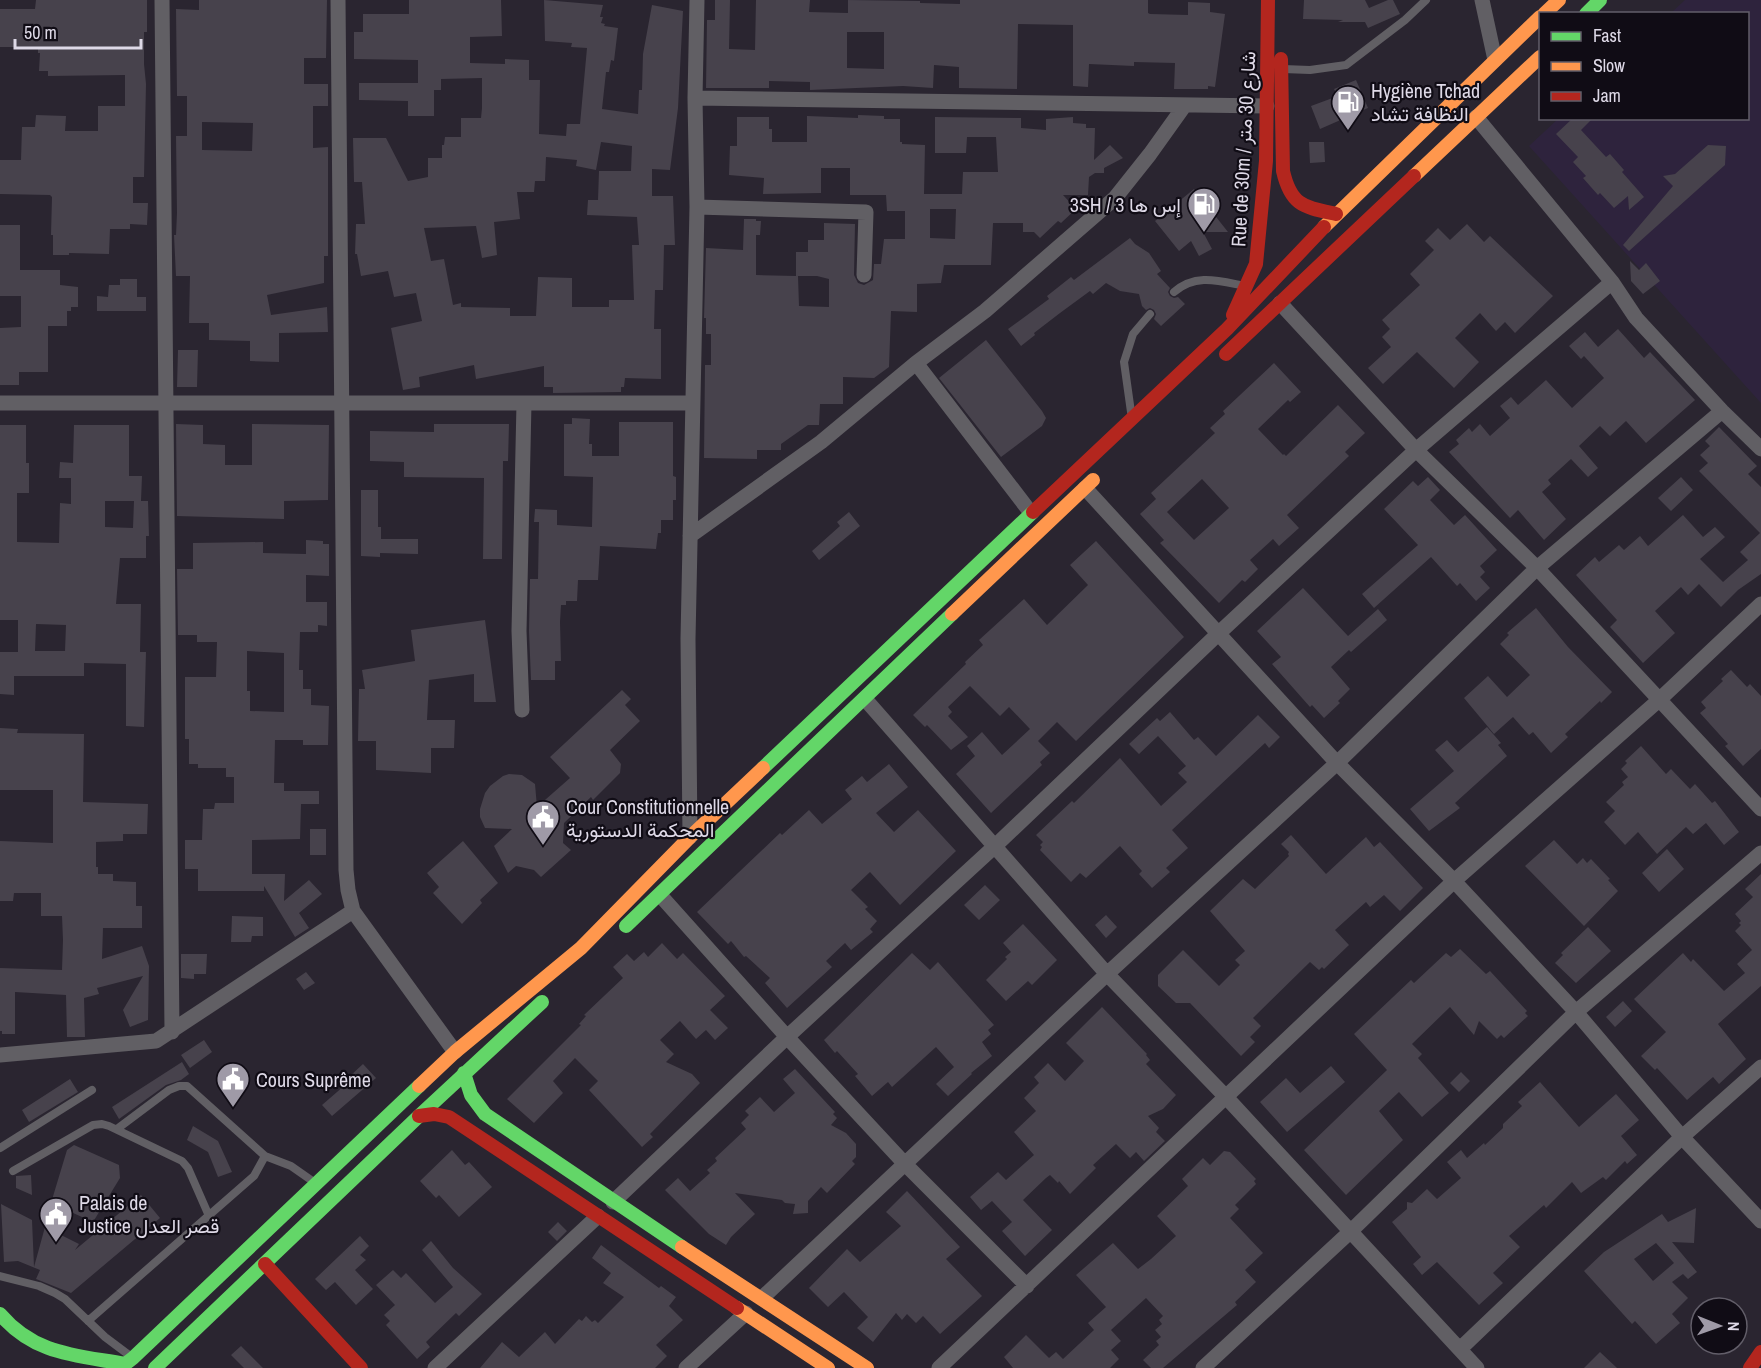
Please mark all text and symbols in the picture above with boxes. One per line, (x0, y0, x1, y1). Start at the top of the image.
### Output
scale bar (15, 12, 141, 50)
legend (1539, 12, 1749, 120)
text: 50 m (24, 20, 57, 45)
text: Fast (1593, 23, 1621, 48)
street label: Rue de 30m / شارع 30 متر (1224, 50, 1263, 248)
text: Slow (1593, 53, 1625, 78)
place label: Hygiène Tchad النظافة تشاد (1371, 77, 1480, 127)
text: Jam (1593, 83, 1621, 108)
fuel station icon: Hygiène Tchad النظافة تشاد (1330, 84, 1366, 131)
fuel station icon: 3SH / 3 إس ها (1186, 186, 1222, 233)
place label: 3SH / 3 إس ها (1070, 191, 1181, 218)
place label: Cour Constitutionnelle المحكمة الدستورية (566, 793, 729, 843)
public building icon: Cour Constitutionnelle المحكمة الدستورية (525, 799, 561, 846)
public building icon: Cours Suprême (215, 1061, 251, 1108)
place label: Cours Suprême (256, 1066, 371, 1093)
place label: Palais de Justice قصر العدل (79, 1189, 219, 1239)
public building icon: Palais de Justice قصر العدل (38, 1196, 74, 1243)
north arrow (1689, 1296, 1749, 1356)
text: N (1723, 1321, 1745, 1331)

